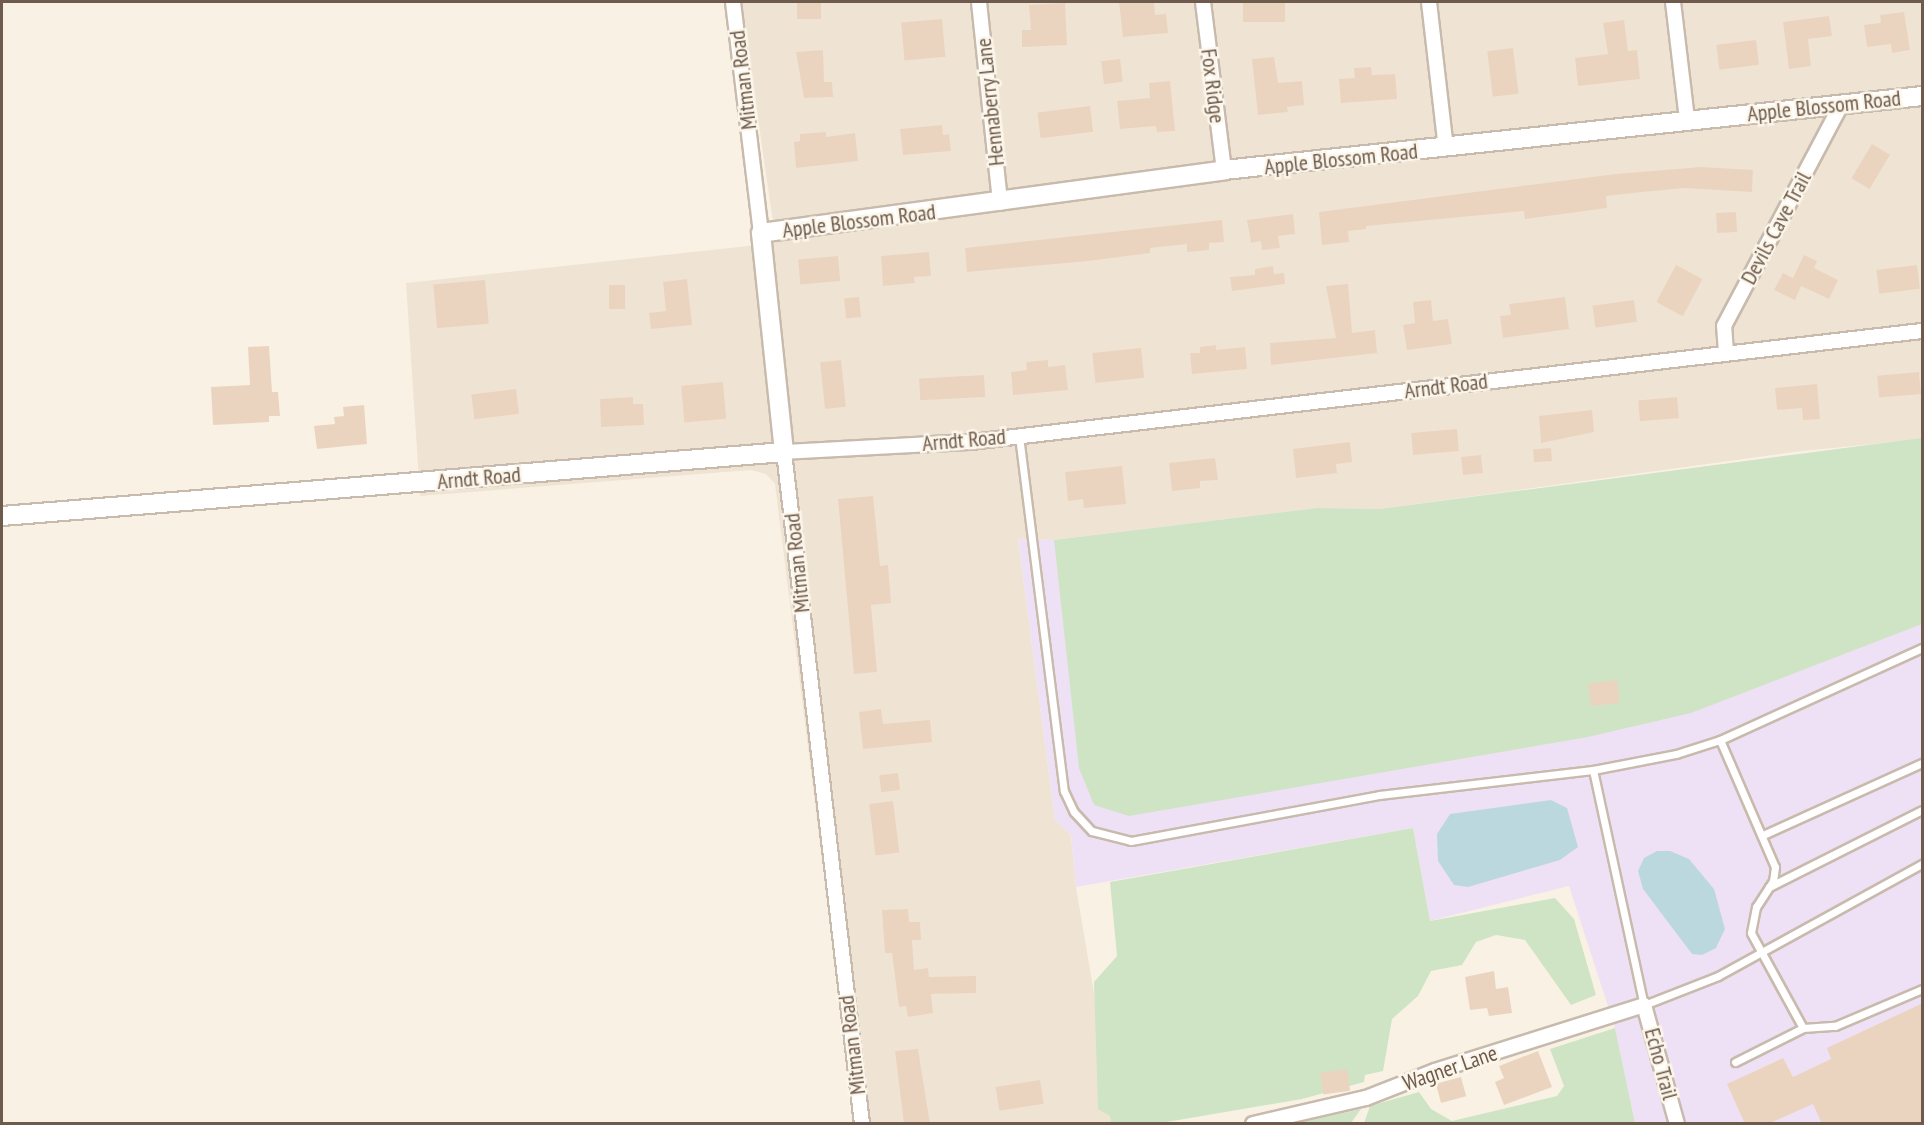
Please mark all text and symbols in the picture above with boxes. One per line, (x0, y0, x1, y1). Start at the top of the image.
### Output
street label: Mitman Road (724, 29, 762, 131)
street label: Hennaberry Lane (970, 36, 1010, 168)
street label: Fox Ridge (1195, 47, 1231, 125)
street label: Apple Blossom Road (1746, 85, 1902, 127)
street label: Apple Blossom Road (1263, 138, 1419, 180)
street label: Devils Cave Trail (1735, 167, 1817, 289)
street label: Apple Blossom Road (781, 198, 937, 244)
street label: Arndt Road (1403, 368, 1489, 404)
street label: Arndt Road (921, 423, 1007, 457)
street label: Arndt Road (436, 461, 522, 495)
street label: Mitman Road (779, 512, 815, 614)
street label: Mitman Road (833, 994, 871, 1096)
street label: Echo Trail (1639, 1025, 1683, 1103)
street label: Wagner Lane (1399, 1040, 1501, 1096)

